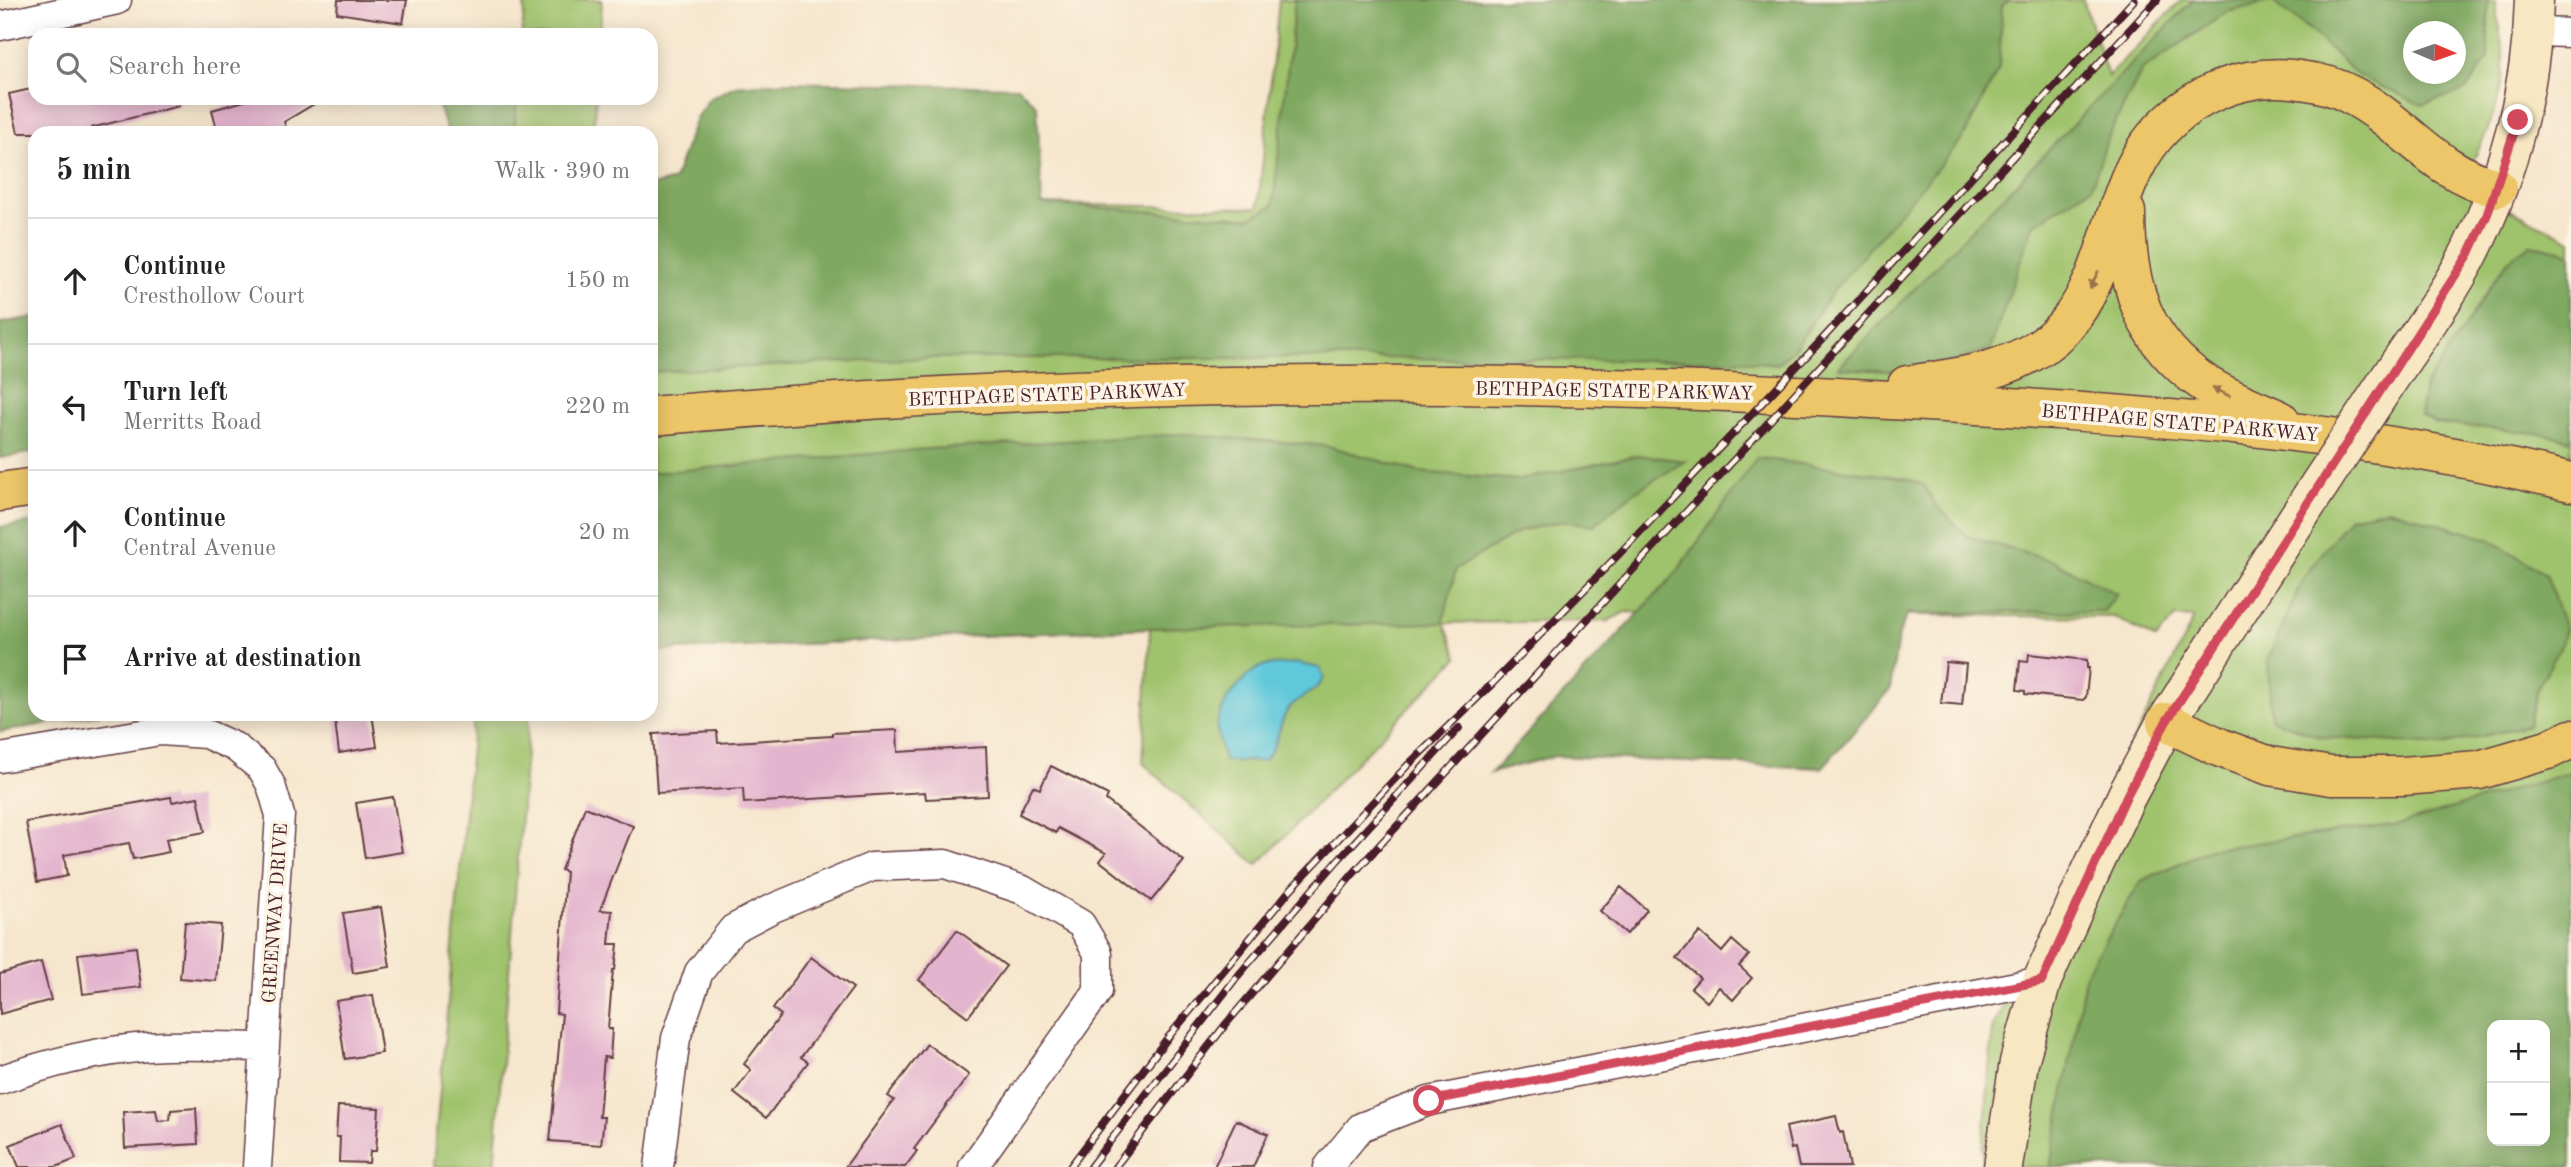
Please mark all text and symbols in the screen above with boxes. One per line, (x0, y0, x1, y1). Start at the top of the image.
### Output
north arrow (2403, 21, 2466, 84)
search box (28, 28, 658, 105)
icon: search (52, 48, 90, 86)
text: Search here (108, 54, 241, 80)
route end (2502, 104, 2533, 135)
text: 5 min (56, 156, 131, 186)
text: Walk · 390 m (494, 160, 630, 183)
text: Continue (123, 254, 226, 280)
icon: ahead (56, 262, 94, 300)
text: 150 m (565, 269, 630, 292)
one-way arrow (2088, 269, 2099, 290)
text: Cresthollow Court (123, 285, 305, 308)
text: Turn left (123, 380, 228, 406)
street label: BETHPAGE STATE PARKWAY (1475, 381, 1753, 404)
street label: BETHPAGE STATE PARKWAY (908, 382, 1187, 411)
one-way arrow (2211, 386, 2231, 397)
icon: left (56, 388, 94, 426)
text: 220 m (565, 395, 630, 418)
street label: BETHPAGE STATE PARKWAY (2040, 403, 2319, 446)
text: Merritts Road (123, 411, 262, 434)
text: Continue (123, 506, 226, 532)
icon: ahead (56, 514, 94, 552)
text: 20 m (579, 521, 630, 544)
text: Central Avenue (123, 537, 276, 560)
icon: arrive (56, 640, 94, 678)
text: Arrive at destination (123, 646, 362, 672)
street label: GREENWAY DRIVE (261, 822, 292, 1004)
map controls (2487, 1020, 2550, 1146)
button: + (2487, 1020, 2550, 1083)
button: − (2487, 1083, 2550, 1146)
route start (1413, 1085, 1444, 1116)

